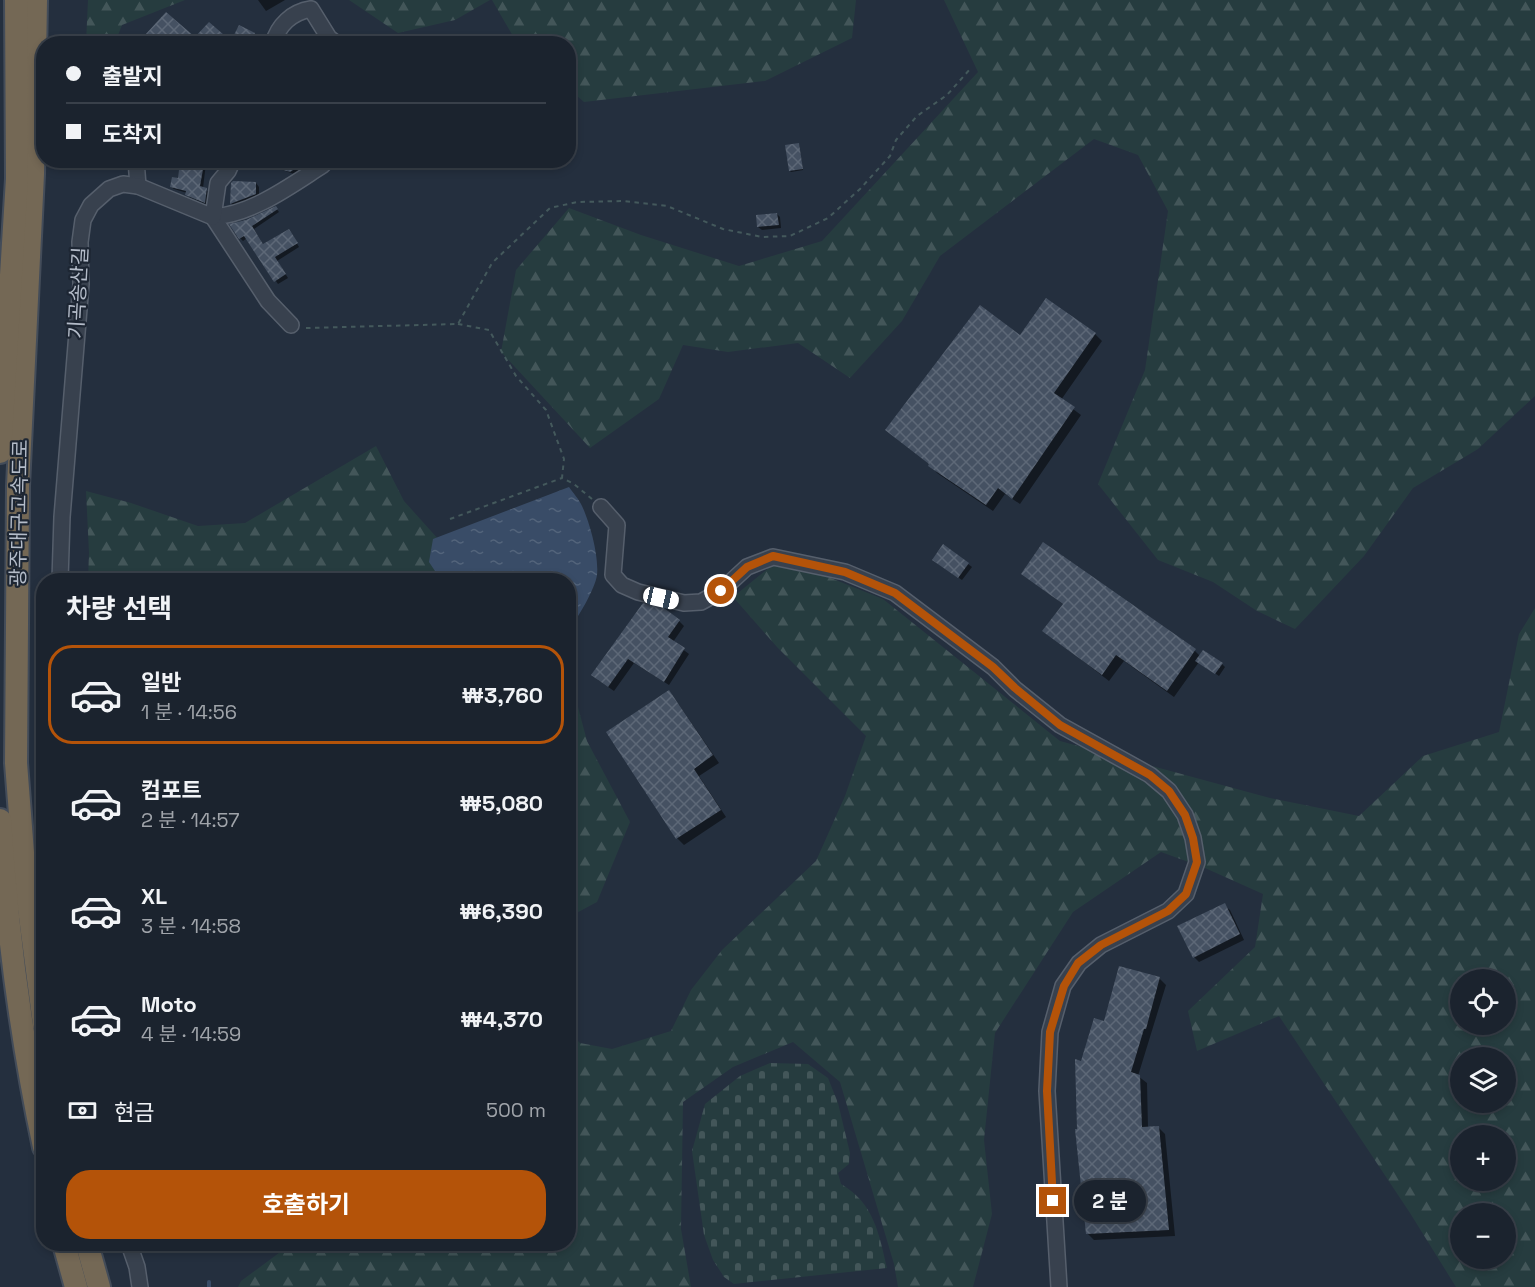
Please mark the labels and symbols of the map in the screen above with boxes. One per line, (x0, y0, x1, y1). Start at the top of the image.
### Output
street label: 기곡송산길 (63, 246, 93, 340)
street label: 광주대구고속도로 (5, 439, 33, 587)
route start (707, 577, 734, 604)
car (641, 585, 681, 611)
callout: 2 분 (1074, 1180, 1146, 1222)
route end (1039, 1187, 1066, 1214)

